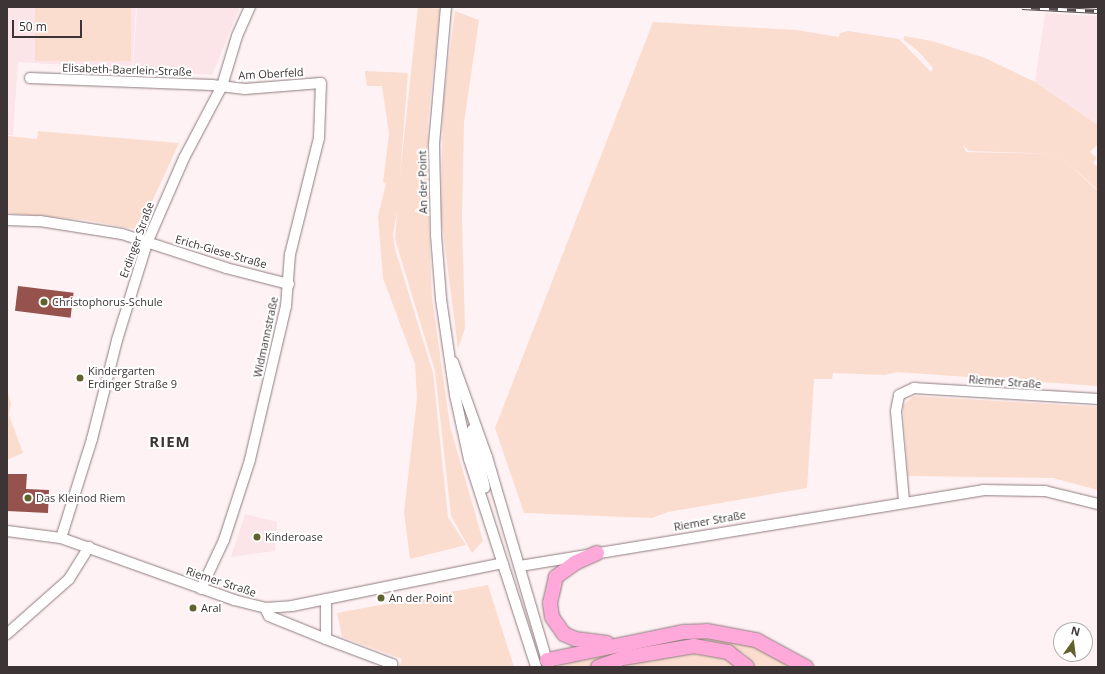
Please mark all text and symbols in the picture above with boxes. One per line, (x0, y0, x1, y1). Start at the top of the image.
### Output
scale bar (14, 12, 84, 38)
text: 50 m (19, 18, 47, 35)
street label: Elisabeth-Baerlein-Straße (62, 61, 192, 79)
street label: Am Oberfeld (238, 66, 304, 82)
street label: An der Point (416, 150, 430, 214)
street label: Erdinger Straße (117, 200, 157, 280)
street label: Erich-Giese-Straße (174, 233, 268, 271)
place label: Christophorus-Schule (52, 295, 163, 309)
street label: Widmannstraße (251, 295, 281, 379)
marker: Christophorus-Schule (39, 297, 49, 307)
place label: Kindergarten Erdinger Straße 9 (88, 365, 177, 391)
marker: Kindergarten Erdinger Straße 9 (75, 373, 85, 383)
street label: Riemer Straße (968, 373, 1042, 391)
district label: RIEM (149, 433, 191, 451)
place label: Das Kleinod Riem (36, 491, 126, 505)
marker: Das Kleinod Riem (23, 493, 33, 503)
street label: Riemer Straße (673, 508, 747, 534)
place label: Kinderoase (265, 530, 323, 544)
marker: Kinderoase (252, 532, 262, 542)
street label: Riemer Straße (184, 564, 258, 600)
place label: An der Point (389, 591, 452, 605)
marker: An der Point (376, 593, 386, 603)
place label: Aral (201, 601, 221, 615)
marker: Aral (188, 603, 198, 613)
north arrow (1053, 622, 1093, 662)
text: N (1070, 622, 1082, 639)

